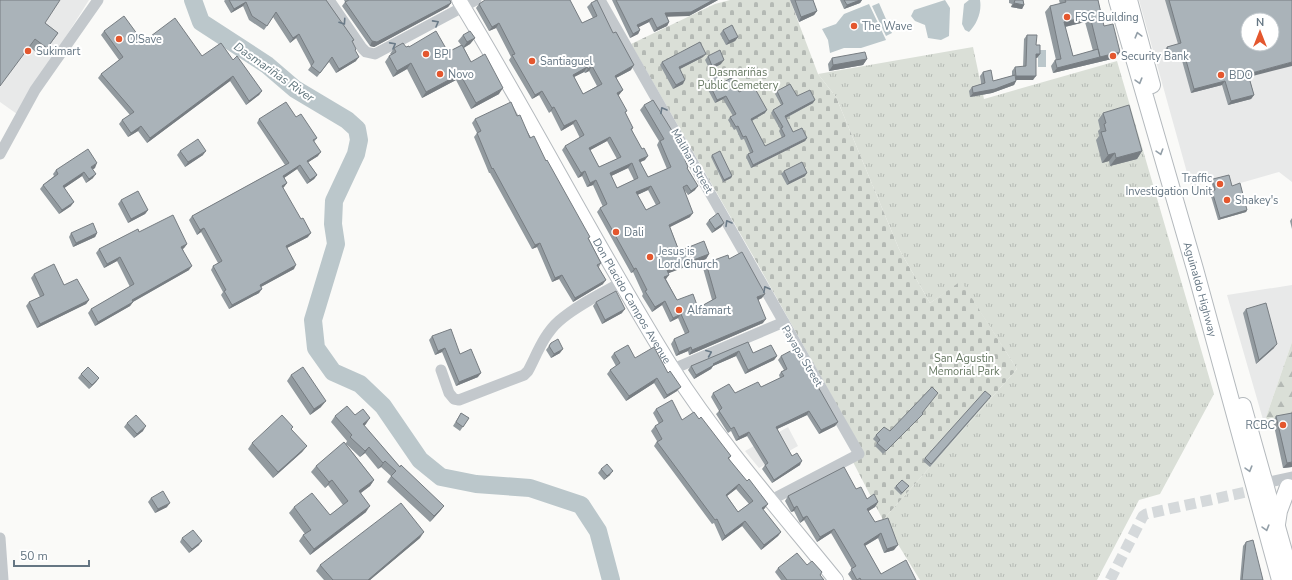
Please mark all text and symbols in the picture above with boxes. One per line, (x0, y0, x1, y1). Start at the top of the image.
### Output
place label: FSC Building (1075, 10, 1139, 25)
marker: FSC Building (1062, 12, 1072, 22)
north arrow (1240, 12, 1280, 52)
text: N (1256, 15, 1264, 30)
one-way arrow (338, 18, 346, 25)
place label: The Wave (862, 19, 912, 34)
one-way arrow (431, 20, 439, 27)
marker: The Wave (849, 21, 859, 31)
one-way arrow (1134, 31, 1143, 38)
place label: O!Save (127, 32, 162, 47)
marker: O!Save (114, 34, 124, 44)
water label: Dasmariñas River (231, 38, 318, 106)
one-way arrow (389, 42, 396, 50)
place label: Sukimart (36, 44, 80, 59)
marker: Sukimart (23, 46, 33, 56)
place label: BPI (434, 47, 451, 62)
marker: BPI (421, 49, 431, 59)
place label: Security Bank (1121, 49, 1189, 64)
marker: Security Bank (1108, 51, 1118, 61)
place label: Santiaguel (540, 54, 594, 69)
marker: Santiaguel (527, 56, 537, 66)
park label: Dasmariñas Public Cemetery (698, 65, 779, 93)
place label: Novo (448, 67, 474, 82)
place label: BDO (1229, 68, 1253, 83)
marker: Novo (435, 69, 445, 79)
marker: BDO (1216, 70, 1226, 80)
one-way arrow (1134, 77, 1143, 84)
one-way arrow (660, 107, 668, 115)
street label: Malihan Street (667, 126, 717, 196)
one-way arrow (1155, 148, 1164, 155)
place label: Traffic Investigation Unit (1125, 171, 1212, 199)
marker: Traffic Investigation Unit (1215, 179, 1225, 189)
place label: Shakey's (1235, 193, 1278, 208)
marker: Shakey's (1222, 195, 1232, 205)
one-way arrow (725, 220, 732, 227)
place label: Dali (624, 225, 644, 240)
marker: Dali (611, 227, 621, 237)
street label: Don Placido Campos Avenue (589, 235, 675, 366)
street label: Aguinaldo Highway (1180, 240, 1221, 339)
place label: Jesus is Lord Church (657, 244, 718, 272)
marker: Jesus is Lord Church (645, 252, 655, 262)
one-way arrow (763, 286, 770, 293)
place label: Alfamart (687, 303, 731, 318)
marker: Alfamart (674, 305, 684, 315)
street label: Payapa Street (778, 323, 826, 390)
one-way arrow (705, 350, 712, 358)
park label: San Agustin Memorial Park (928, 351, 1000, 379)
place label: RCBC (1245, 418, 1275, 433)
marker: RCBC (1278, 420, 1288, 430)
one-way arrow (1244, 465, 1253, 472)
one-way arrow (1261, 524, 1270, 531)
scale bar (14, 542, 89, 568)
text: 50 m (20, 548, 48, 564)

